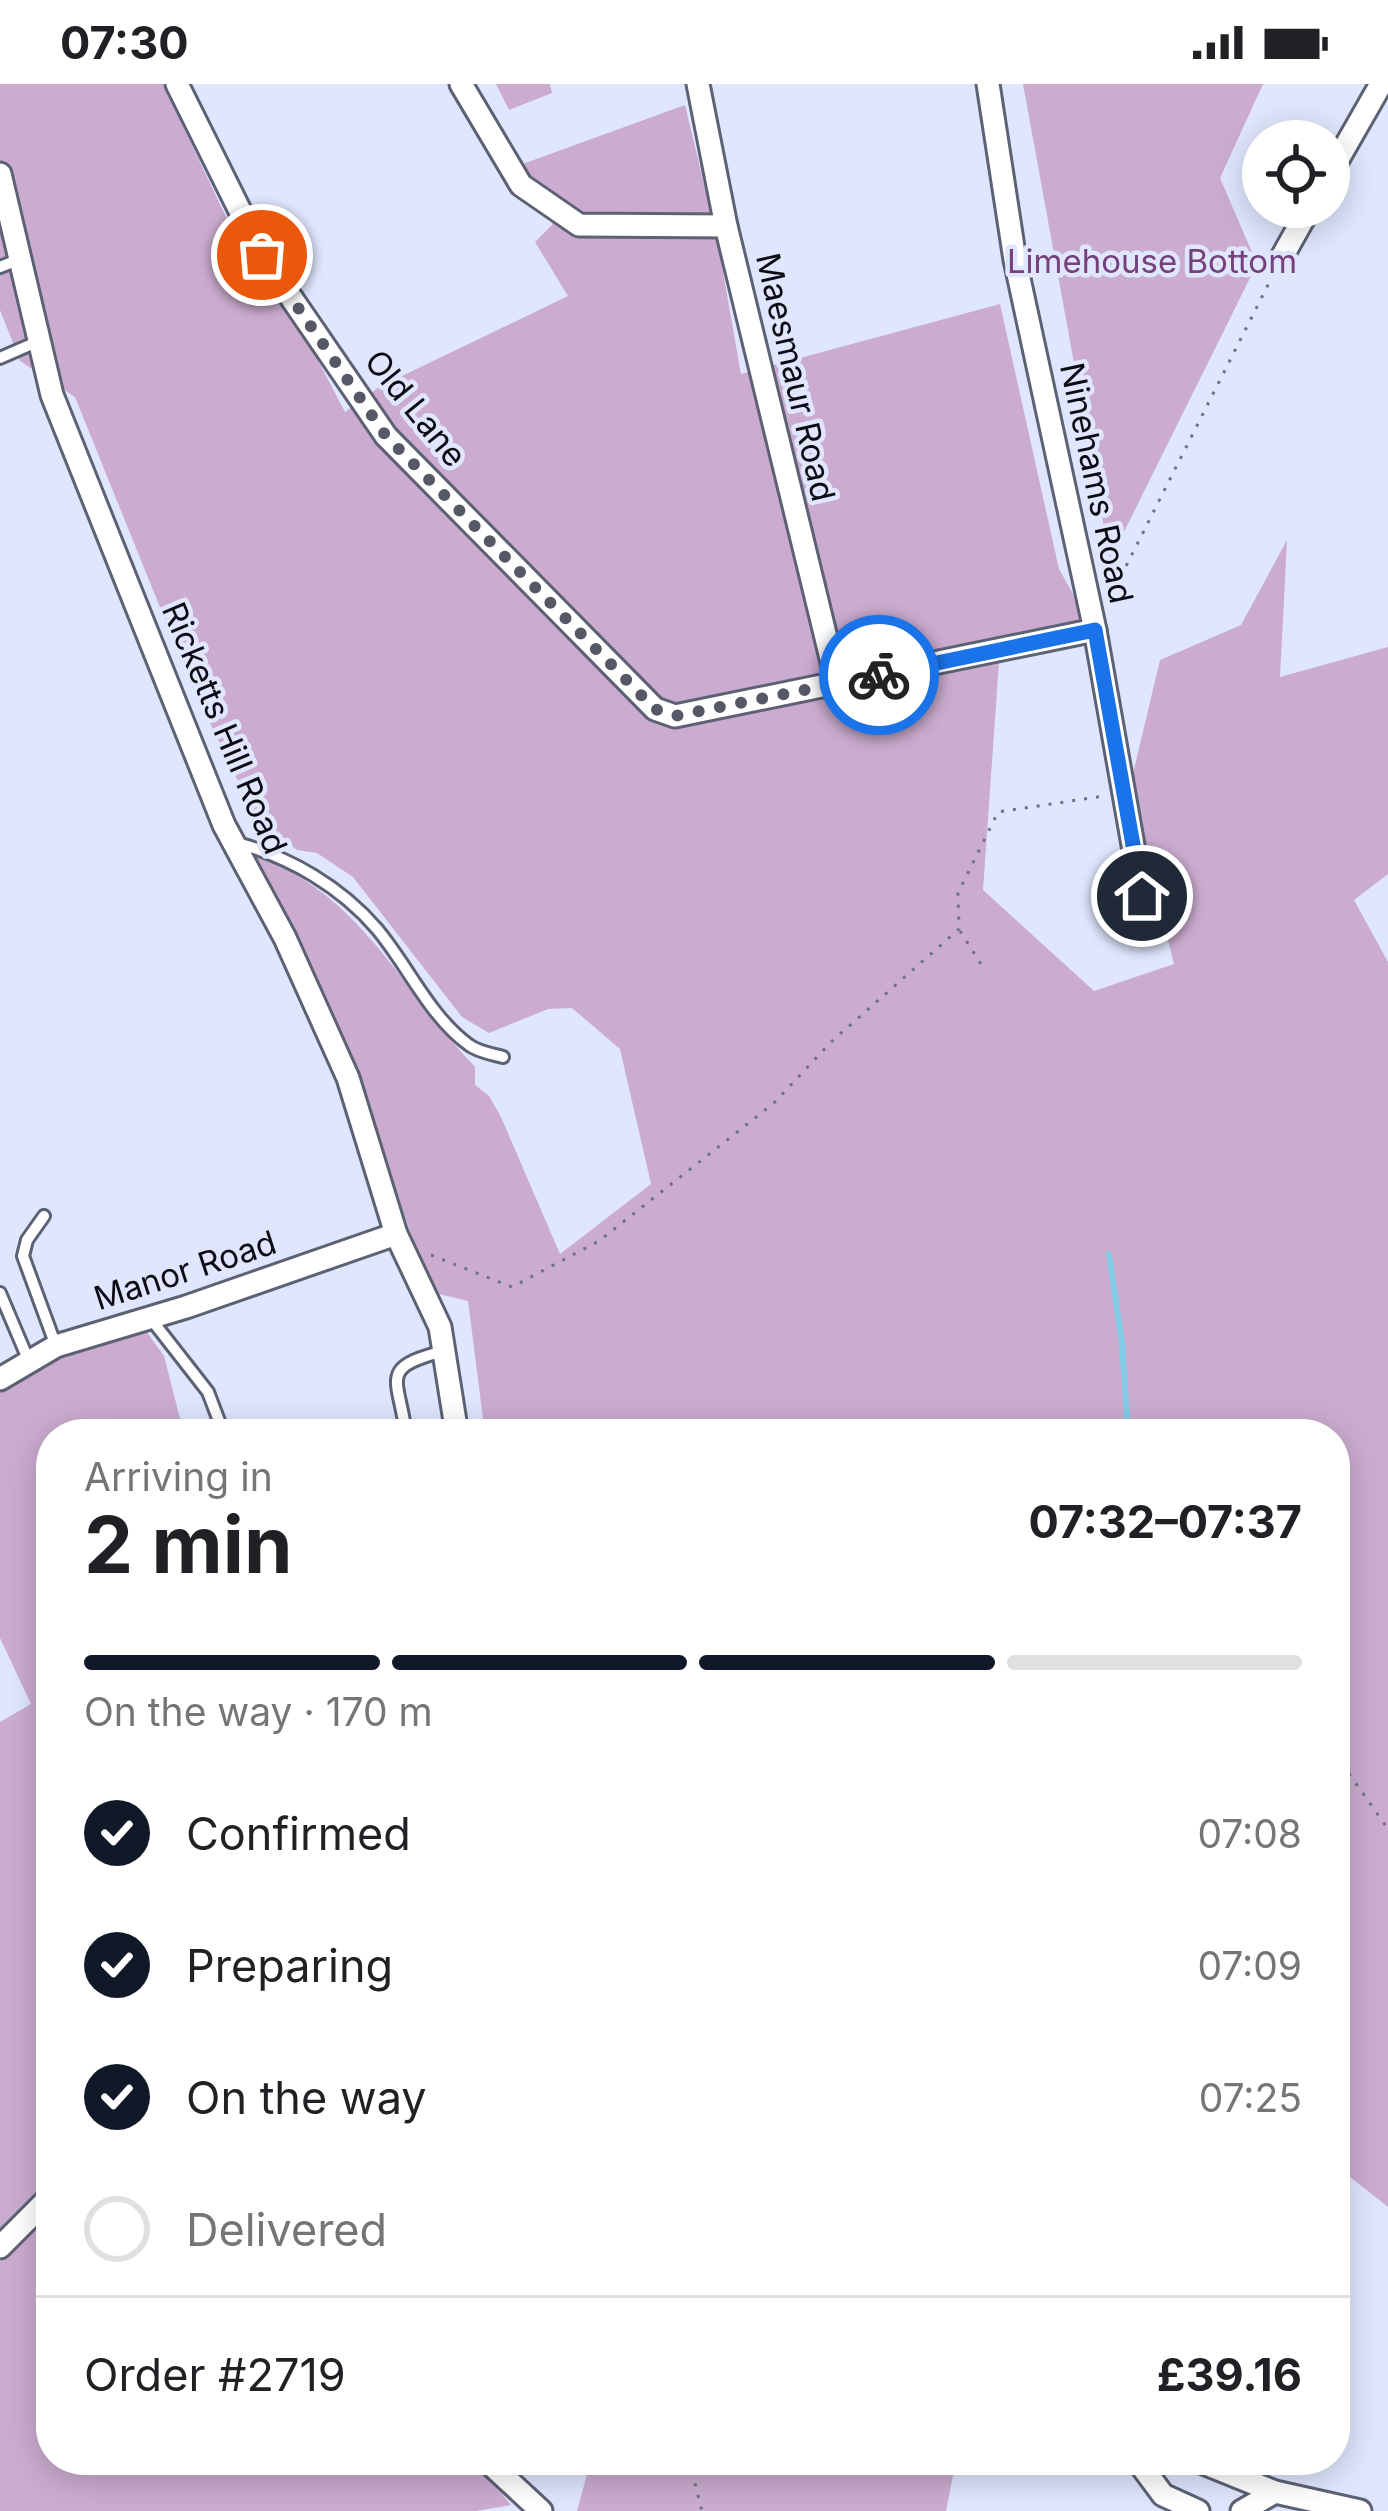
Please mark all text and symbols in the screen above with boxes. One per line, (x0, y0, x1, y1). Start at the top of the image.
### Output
text: 07:30 (60, 15, 189, 70)
map controls (1242, 120, 1350, 228)
button: locate (1242, 120, 1350, 228)
pin (211, 204, 313, 306)
icon: bag (229, 222, 295, 288)
park label: Limehouse Bottom (1007, 241, 1297, 281)
street label: Maesmaur Road (748, 249, 844, 505)
street label: Old Lane (357, 342, 475, 474)
street label: Ninehams Road (1052, 359, 1142, 607)
street label: Ricketts Hill Road (154, 596, 296, 860)
courier (819, 615, 939, 735)
icon: bike (846, 642, 912, 708)
pin (1091, 845, 1193, 947)
icon: home (1109, 863, 1175, 929)
street label: Manor Road (89, 1222, 281, 1318)
text: Arriving in (84, 1453, 273, 1500)
text: 07:32–07:37 (1029, 1494, 1302, 1549)
text: 2 min (84, 1497, 292, 1592)
text: On the way · 170 m (84, 1688, 433, 1735)
icon: check (84, 1800, 150, 1866)
text: Confirmed (186, 1806, 411, 1861)
text: 07:08 (1197, 1810, 1302, 1857)
icon: check (84, 1932, 150, 1998)
text: Preparing (186, 1938, 393, 1993)
text: 07:09 (1197, 1942, 1302, 1989)
icon: check (84, 2064, 150, 2130)
text: On the way (186, 2070, 427, 2125)
text: 07:25 (1199, 2074, 1302, 2121)
text: Delivered (186, 2202, 387, 2257)
text: Order #2719 (84, 2347, 346, 2402)
text: £39.16 (1157, 2347, 1302, 2402)

